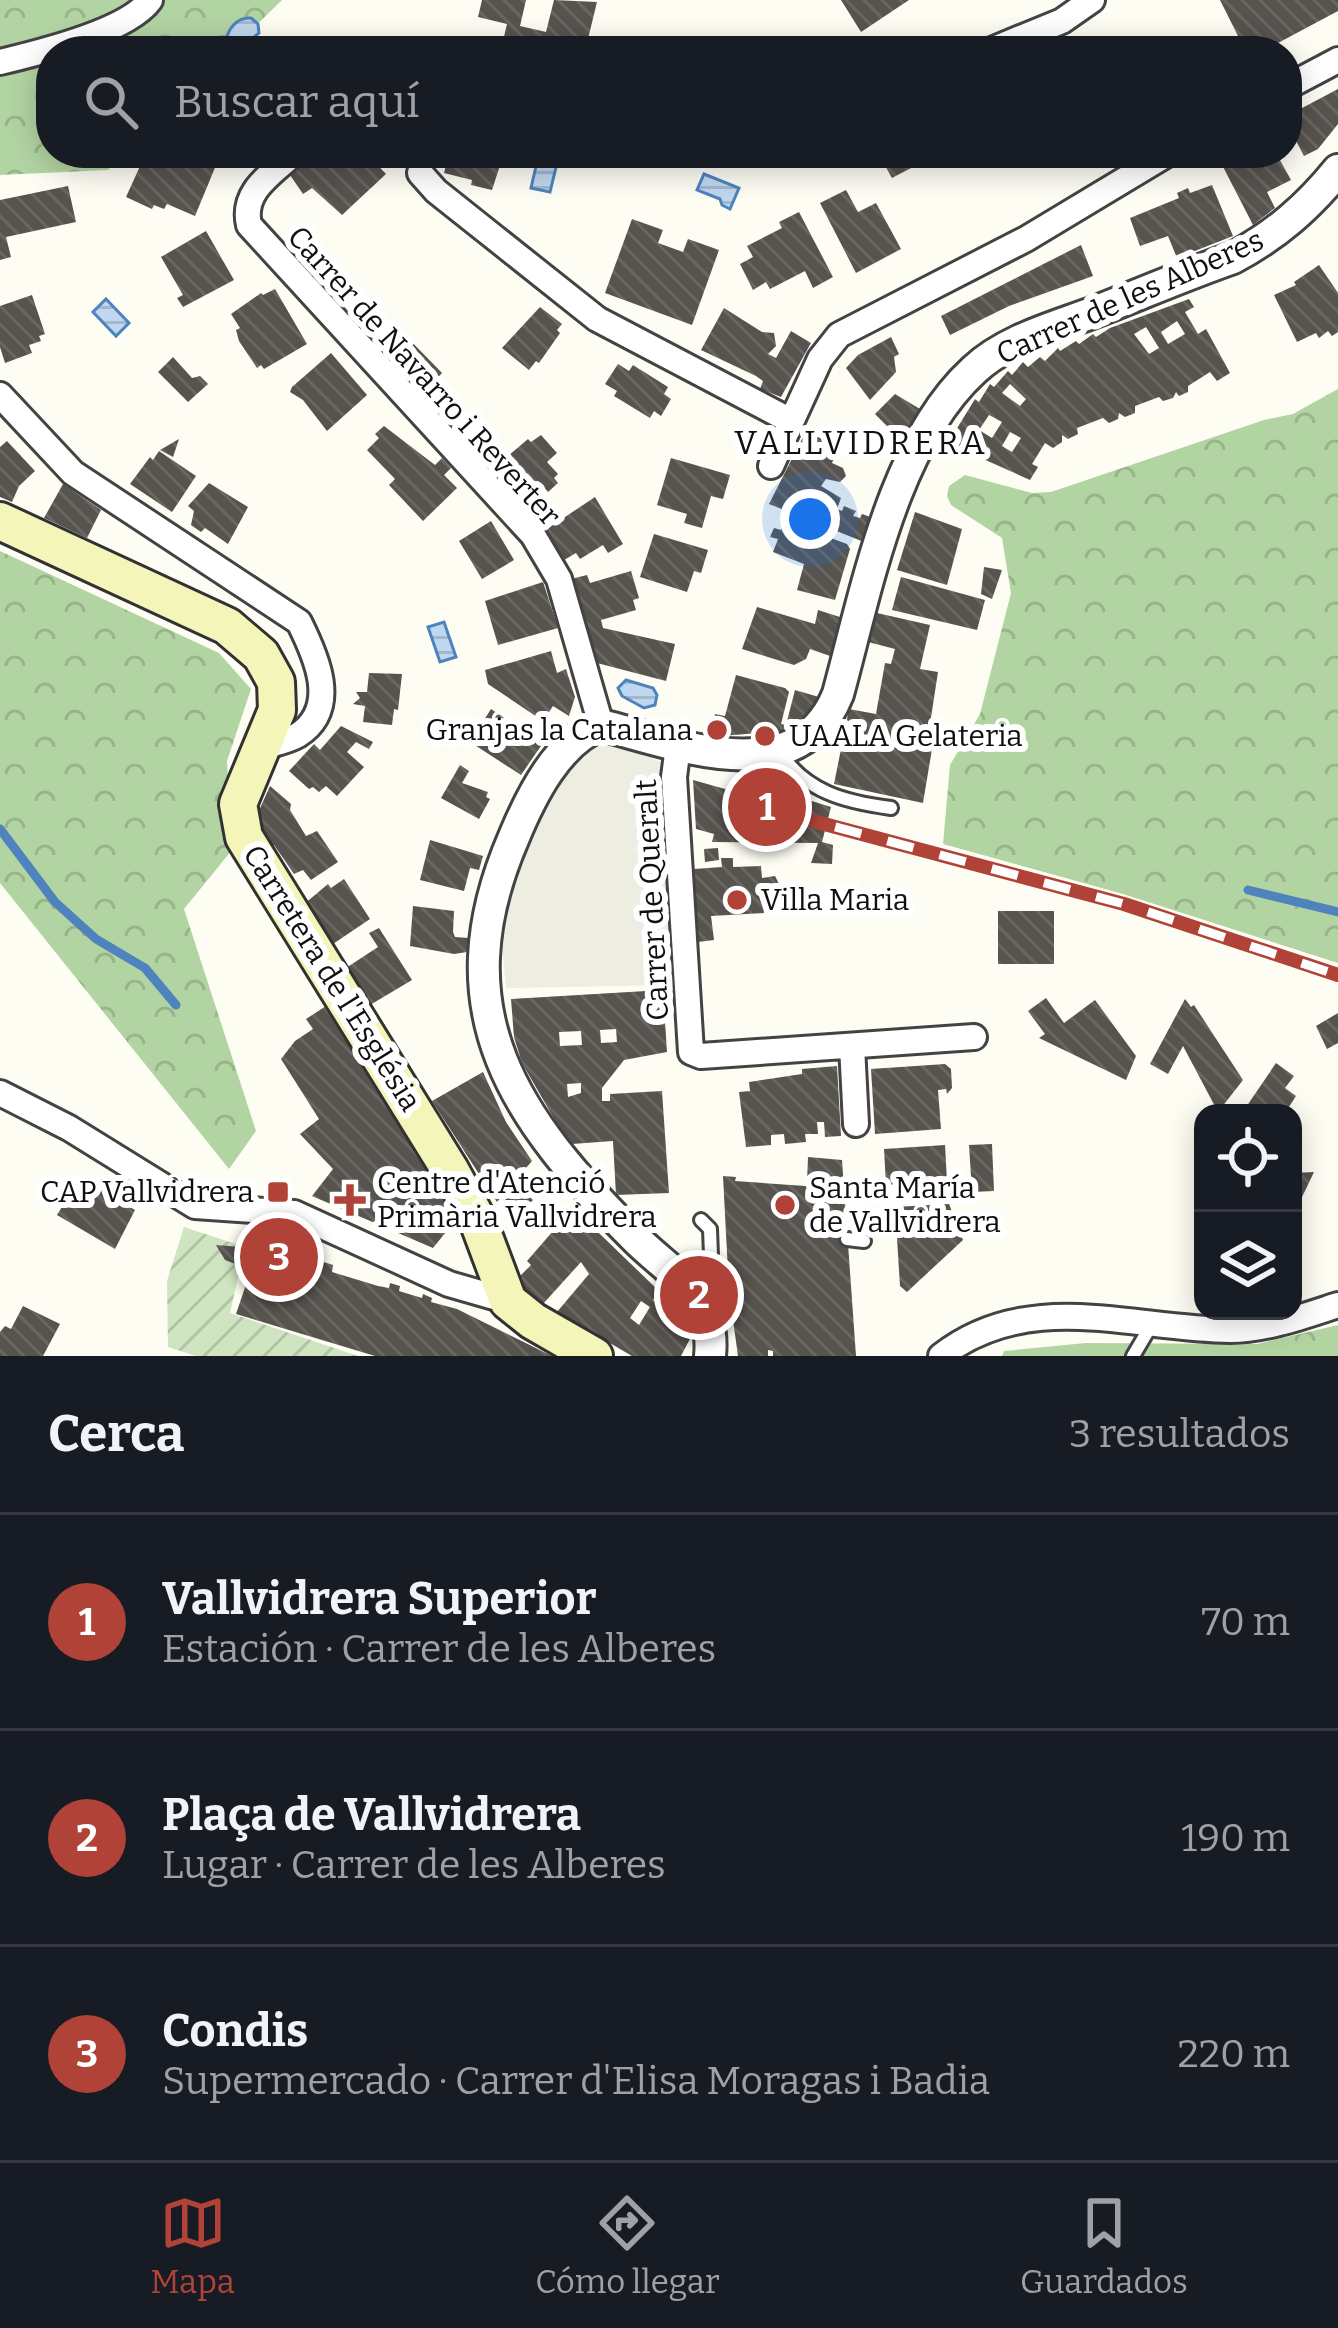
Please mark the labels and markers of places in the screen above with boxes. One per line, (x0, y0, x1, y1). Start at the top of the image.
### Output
place label: Granjas la Catalana (425, 712, 693, 748)
marker: Granjas la Catalana (704, 717, 730, 743)
place label: UAALA Gelateria (789, 718, 1023, 754)
marker: UAALA Gelateria (752, 723, 778, 749)
pin: 1 (728, 762, 806, 852)
place label: Villa Maria (761, 882, 909, 918)
marker: Villa Maria (724, 887, 750, 913)
place label: Centre d'Atenció Primària Vallvidrera (377, 1165, 657, 1235)
place label: Santa María de Vallvidrera (809, 1170, 1001, 1240)
place label: CAP Vallvidrera (40, 1174, 254, 1210)
marker: CAP Vallvidrera (265, 1179, 291, 1205)
marker: Centre d'Atenció Primària Vallvidrera (334, 1184, 366, 1216)
marker: Santa María de Vallvidrera (772, 1192, 798, 1218)
pin: 3 (240, 1212, 318, 1302)
pin: 2 (660, 1250, 738, 1340)

